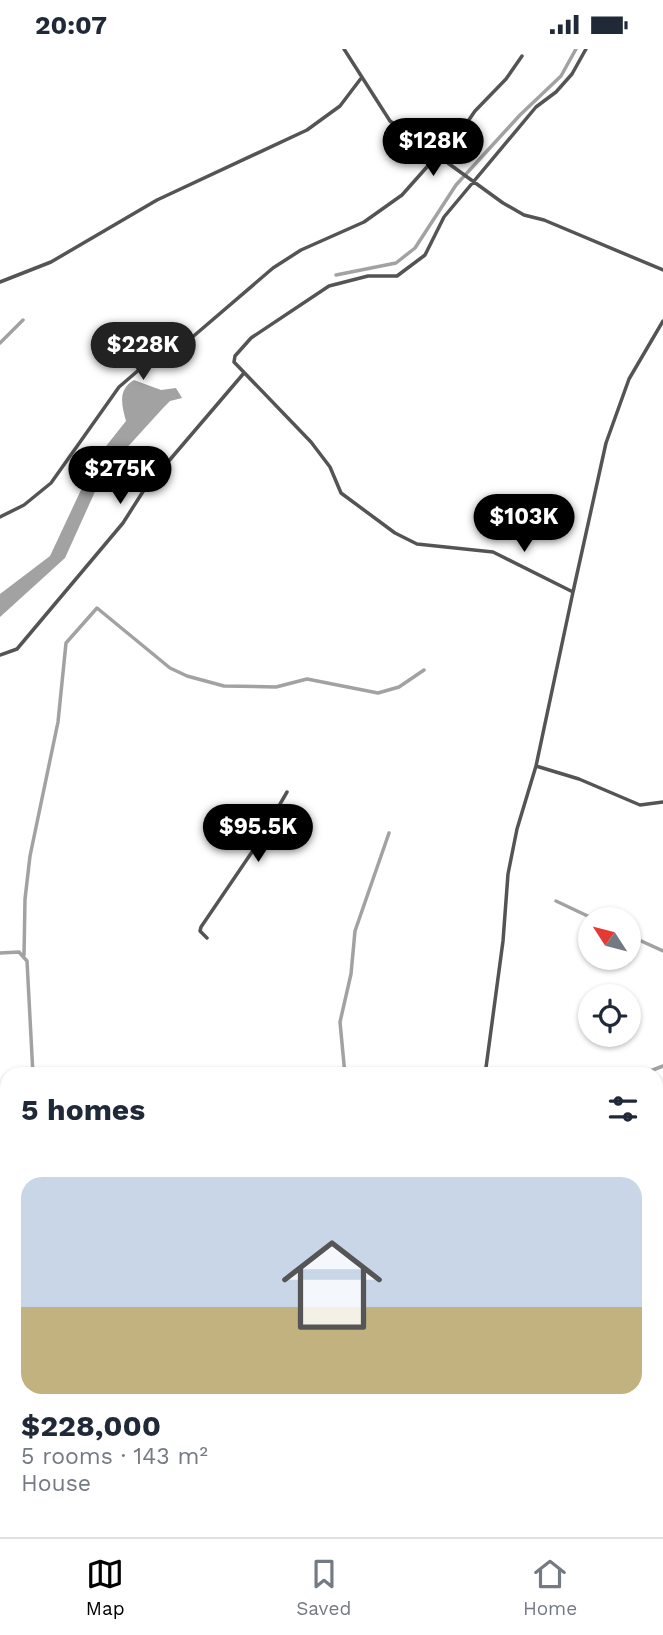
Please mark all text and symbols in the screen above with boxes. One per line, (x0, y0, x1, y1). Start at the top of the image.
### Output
text: 20:07 (35, 10, 107, 40)
pin: $128K (384, 118, 482, 178)
text: $128K (399, 127, 467, 154)
pin: $228K (94, 323, 192, 382)
text: $228K (107, 331, 179, 358)
pin: $275K (71, 447, 169, 506)
text: $275K (84, 455, 156, 482)
pin: $103K (475, 495, 573, 554)
text: $103K (490, 503, 558, 530)
pin: $95.5K (201, 805, 315, 864)
text: $95.5K (219, 813, 297, 840)
north arrow (578, 907, 640, 969)
map controls (578, 907, 641, 1047)
button: locate (578, 984, 641, 1047)
icon: filters (604, 1090, 642, 1128)
text: 5 homes (21, 1092, 145, 1127)
icon: home (269, 1222, 395, 1348)
text: $228,000 (21, 1408, 161, 1443)
text: 5 rooms · 143 m² (21, 1443, 208, 1470)
text: House (21, 1470, 91, 1497)
tab: Map (86, 1555, 125, 1620)
tab: Saved (296, 1555, 351, 1620)
tab: Home (523, 1555, 577, 1620)

